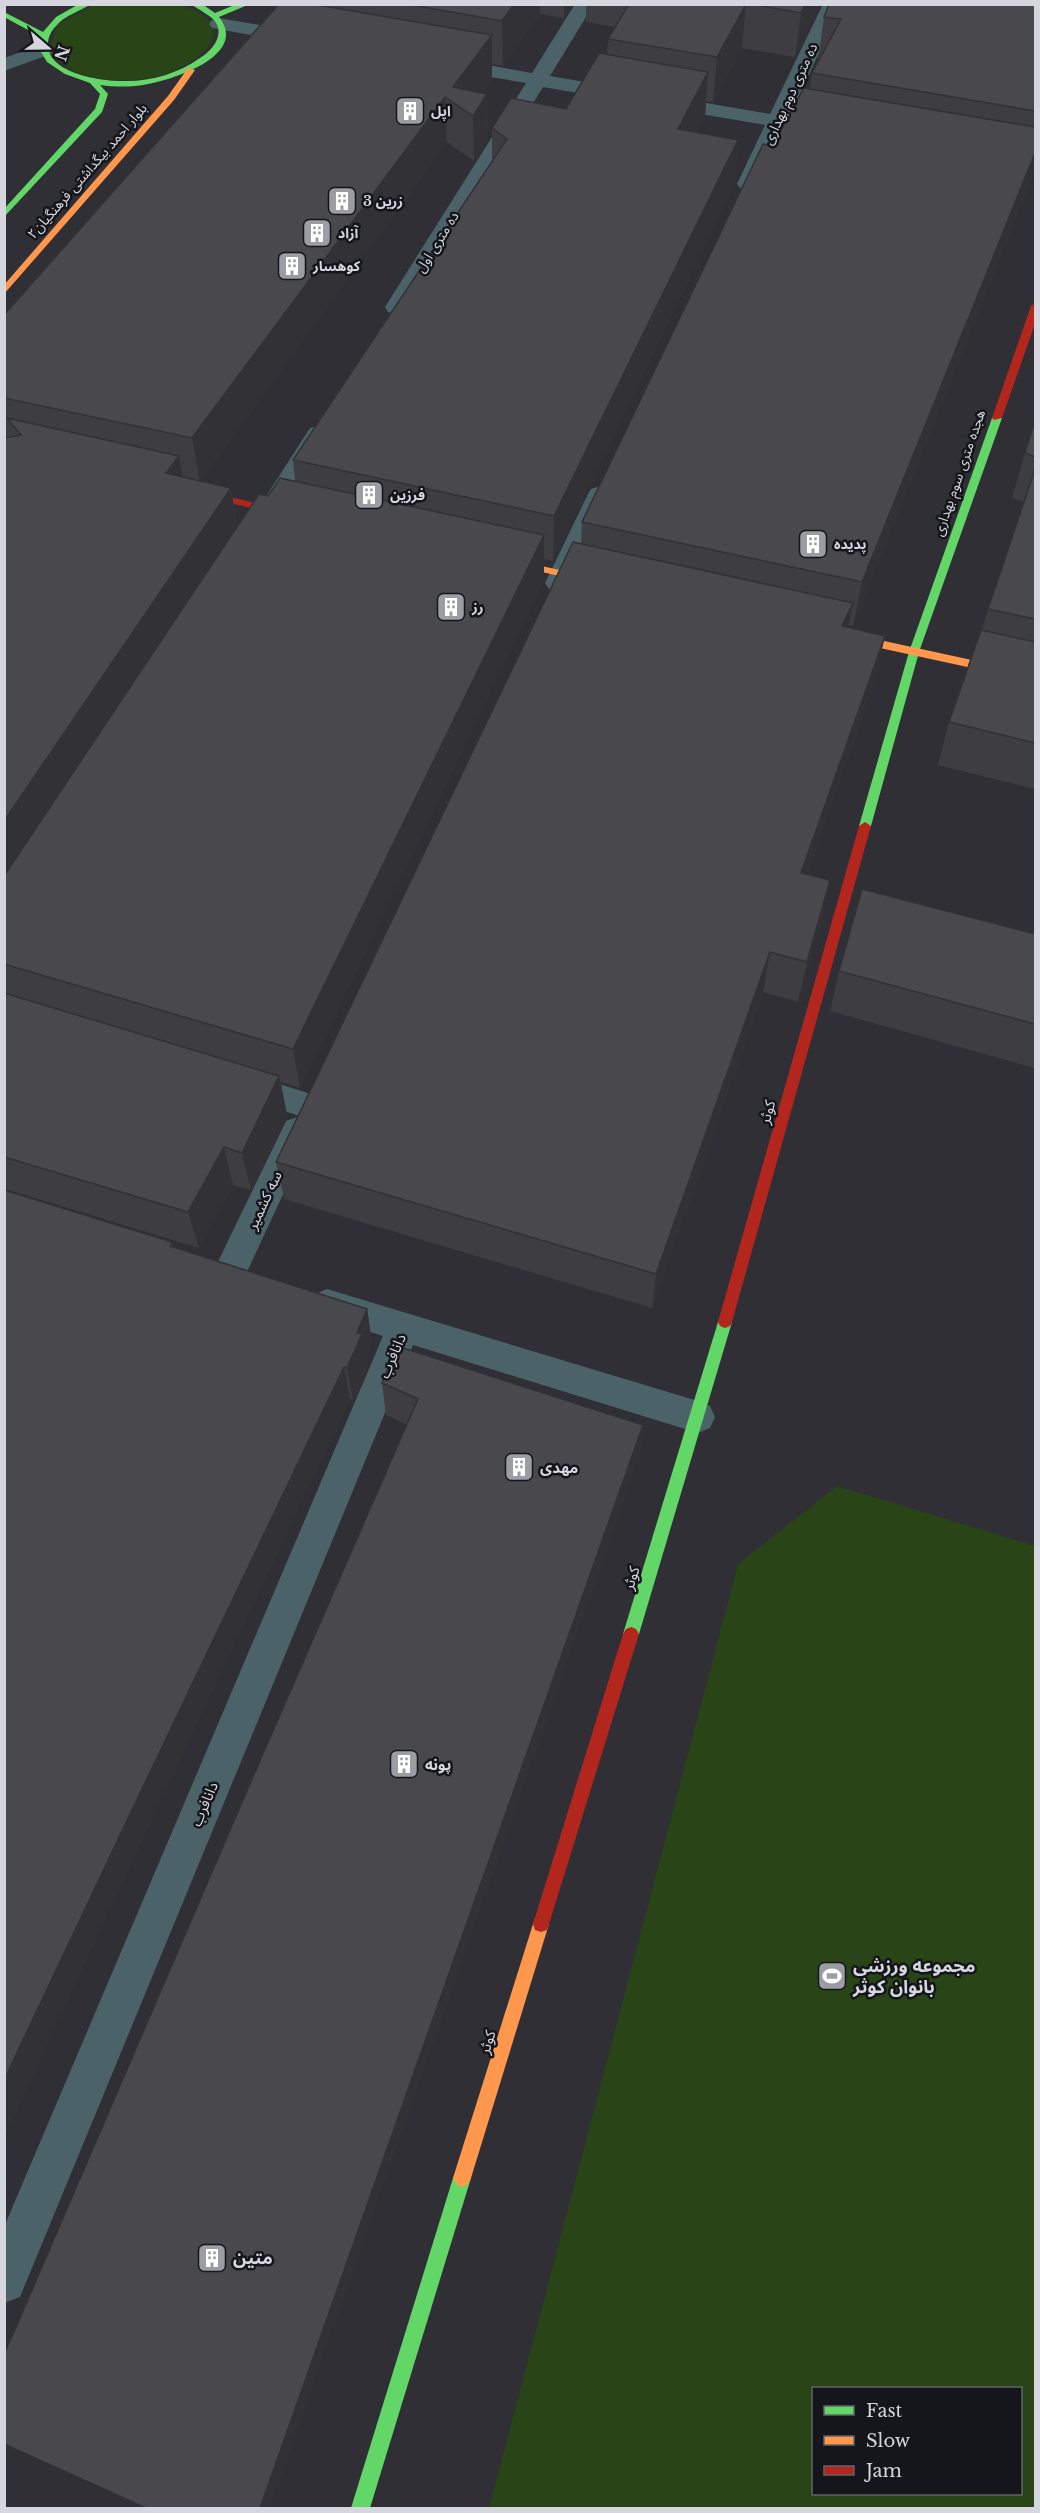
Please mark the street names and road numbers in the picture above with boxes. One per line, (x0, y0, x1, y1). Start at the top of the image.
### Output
street label: ده متری دوم بهداری (759, 40, 823, 149)
street label: بلوار احمد بیگداشتی فرهنگیان۲ (23, 99, 151, 242)
street label: ده متری اول (411, 208, 463, 276)
street label: هجده متری سوم بهداری (929, 407, 991, 539)
street label: کوثر (754, 1097, 780, 1127)
street label: سه کشمیر (242, 1167, 286, 1233)
street label: دانافرب (374, 1331, 410, 1381)
street label: کوثر (618, 1563, 644, 1593)
street label: دانافرب (186, 1779, 222, 1829)
street label: کوثر (474, 2027, 500, 2057)

